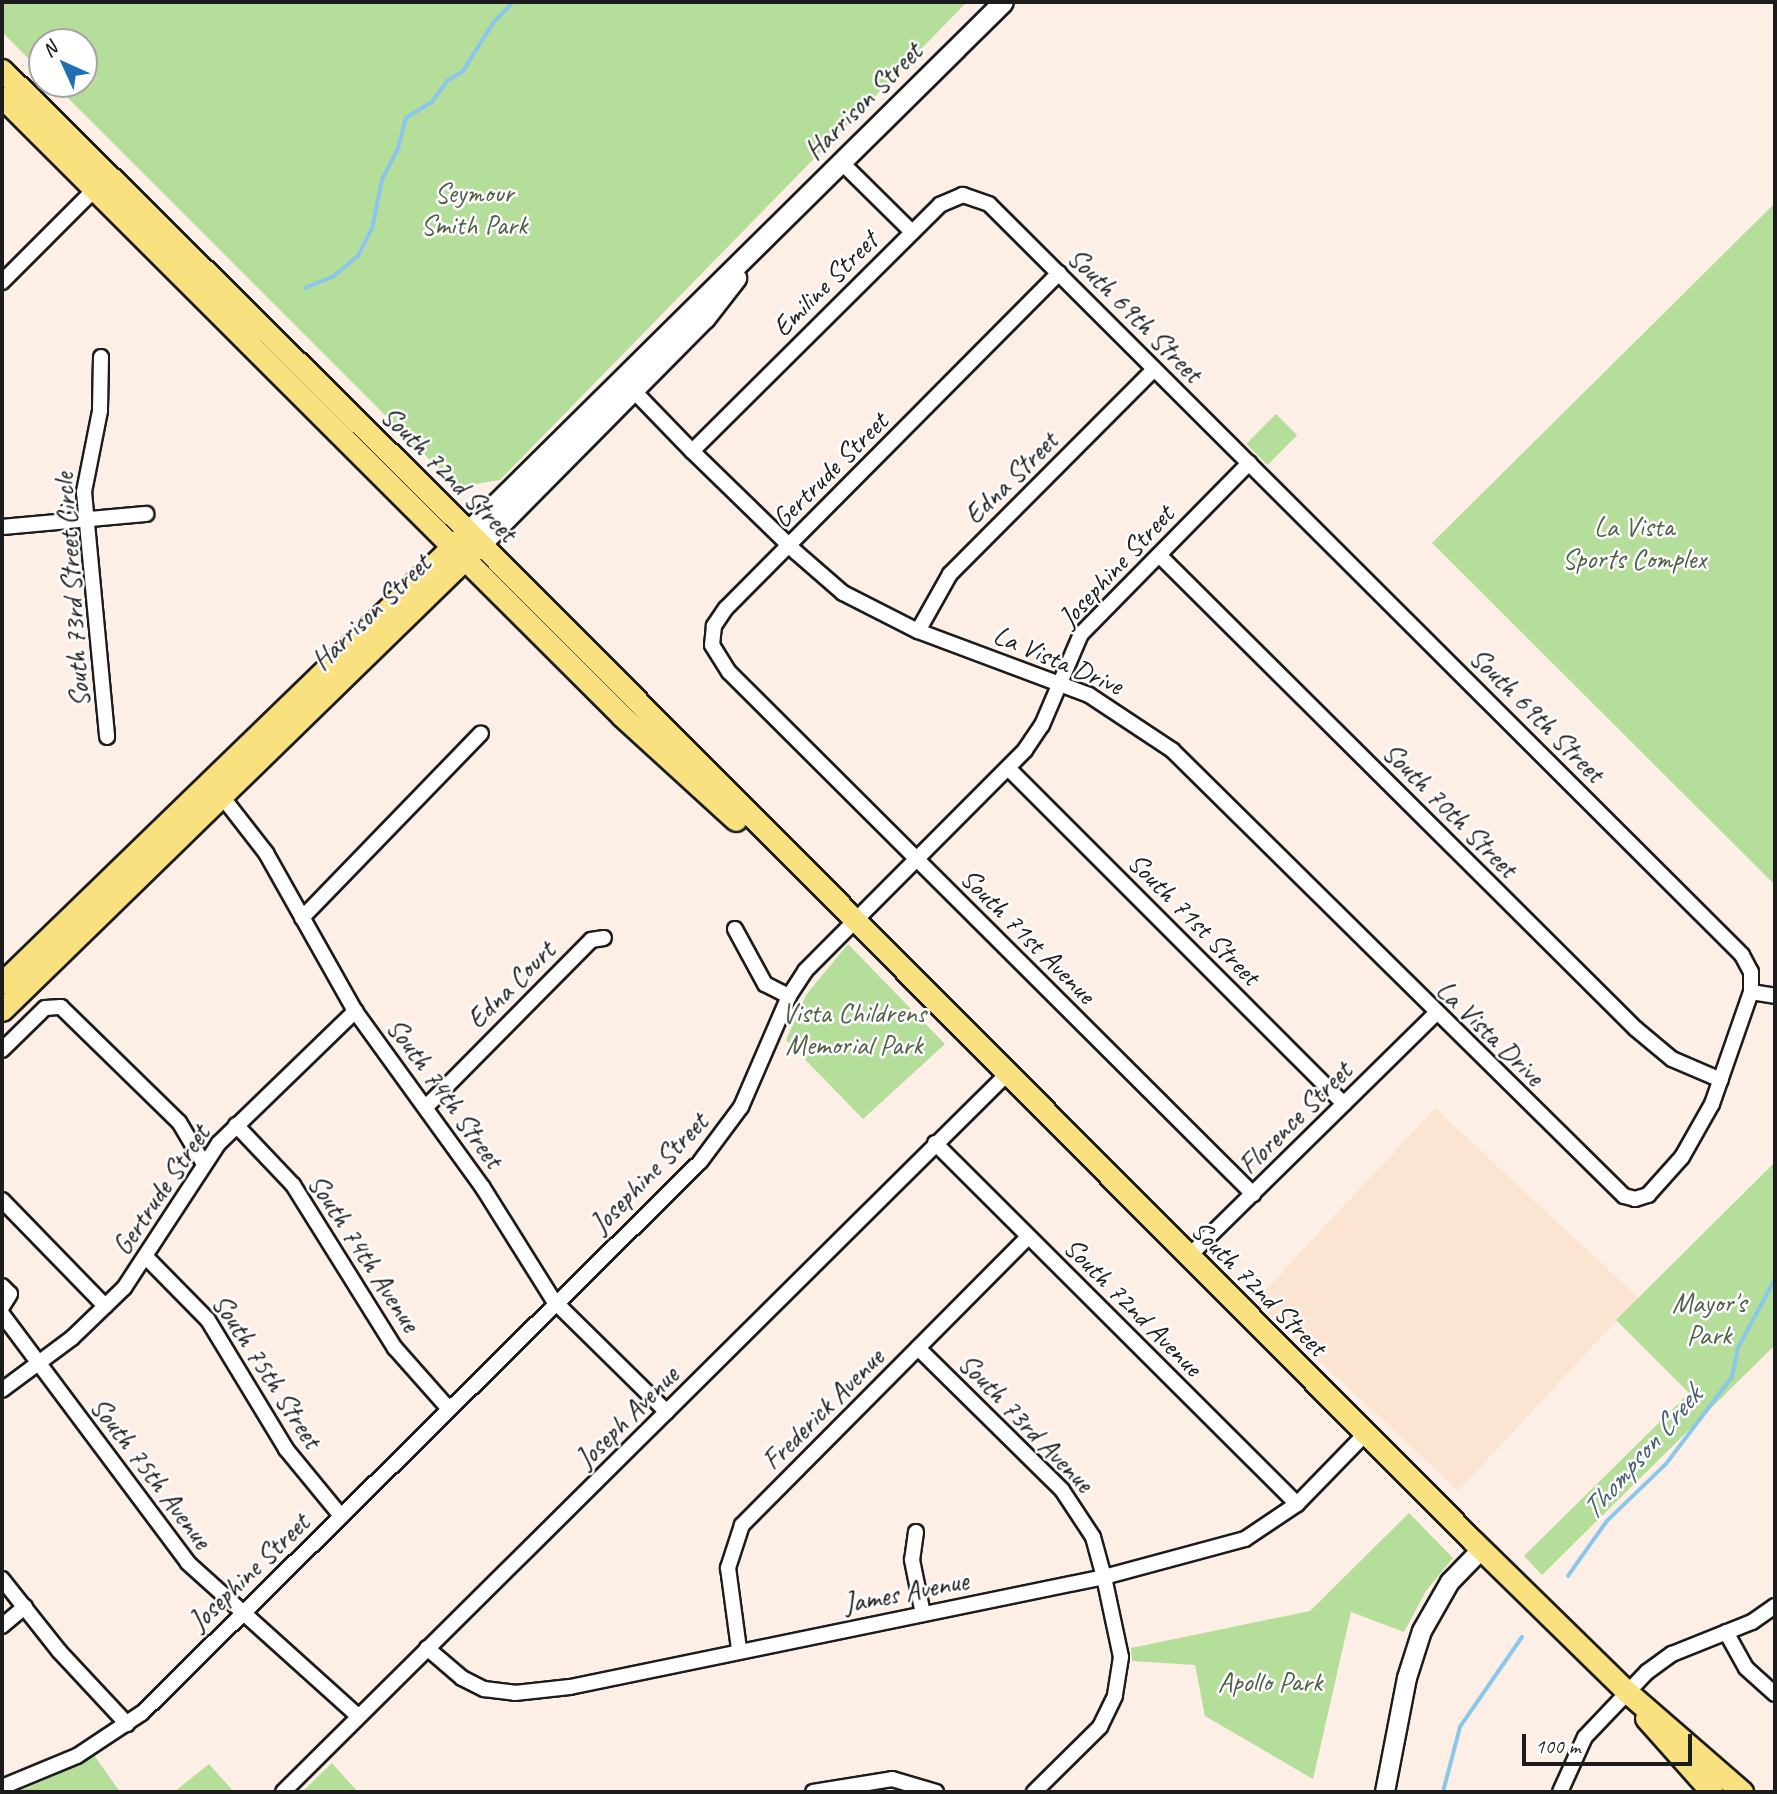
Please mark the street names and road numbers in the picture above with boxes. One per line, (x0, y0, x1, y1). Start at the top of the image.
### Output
street label: Harrison Street (797, 35, 929, 167)
street label: Emiline Street (765, 224, 885, 344)
street label: South 69th Street (1060, 240, 1210, 390)
street label: South 72nd Street (374, 399, 524, 549)
street label: Gertrude Street (765, 405, 895, 535)
street label: Edna Street (957, 424, 1065, 532)
street label: South 73rd Street Circle (47, 471, 97, 709)
street label: Josephine Street (1051, 498, 1181, 634)
street label: Harrison Street (304, 547, 438, 677)
street label: La Vista Drive (988, 618, 1128, 702)
street label: South 69th Street (1462, 640, 1612, 790)
street label: South 70th Street (1375, 735, 1525, 885)
street label: South 71st Street (1121, 846, 1267, 992)
street label: South 71st Avenue (953, 861, 1103, 1011)
street label: Edna Court (460, 934, 562, 1036)
street label: La Vista Drive (1429, 973, 1551, 1093)
street label: South 74th Street (379, 1011, 511, 1175)
street label: Florence Street (1231, 1054, 1359, 1182)
street label: Josephine Street (583, 1106, 715, 1240)
street label: Gertrude Street (105, 1118, 217, 1262)
street label: South 74th Avenue (301, 1168, 427, 1338)
street label: South 72nd Street (1184, 1213, 1334, 1363)
street label: South 72nd Avenue (1057, 1231, 1209, 1383)
street label: South 75th Street (205, 1288, 329, 1454)
street label: Frederick Avenue (755, 1341, 891, 1477)
street label: South 73rd Avenue (951, 1347, 1101, 1499)
street label: Joseph Avenue (569, 1359, 685, 1475)
street label: South 75th Avenue (83, 1391, 219, 1555)
street label: Josephine Street (182, 1506, 316, 1638)
street label: James Avenue (841, 1563, 971, 1621)

